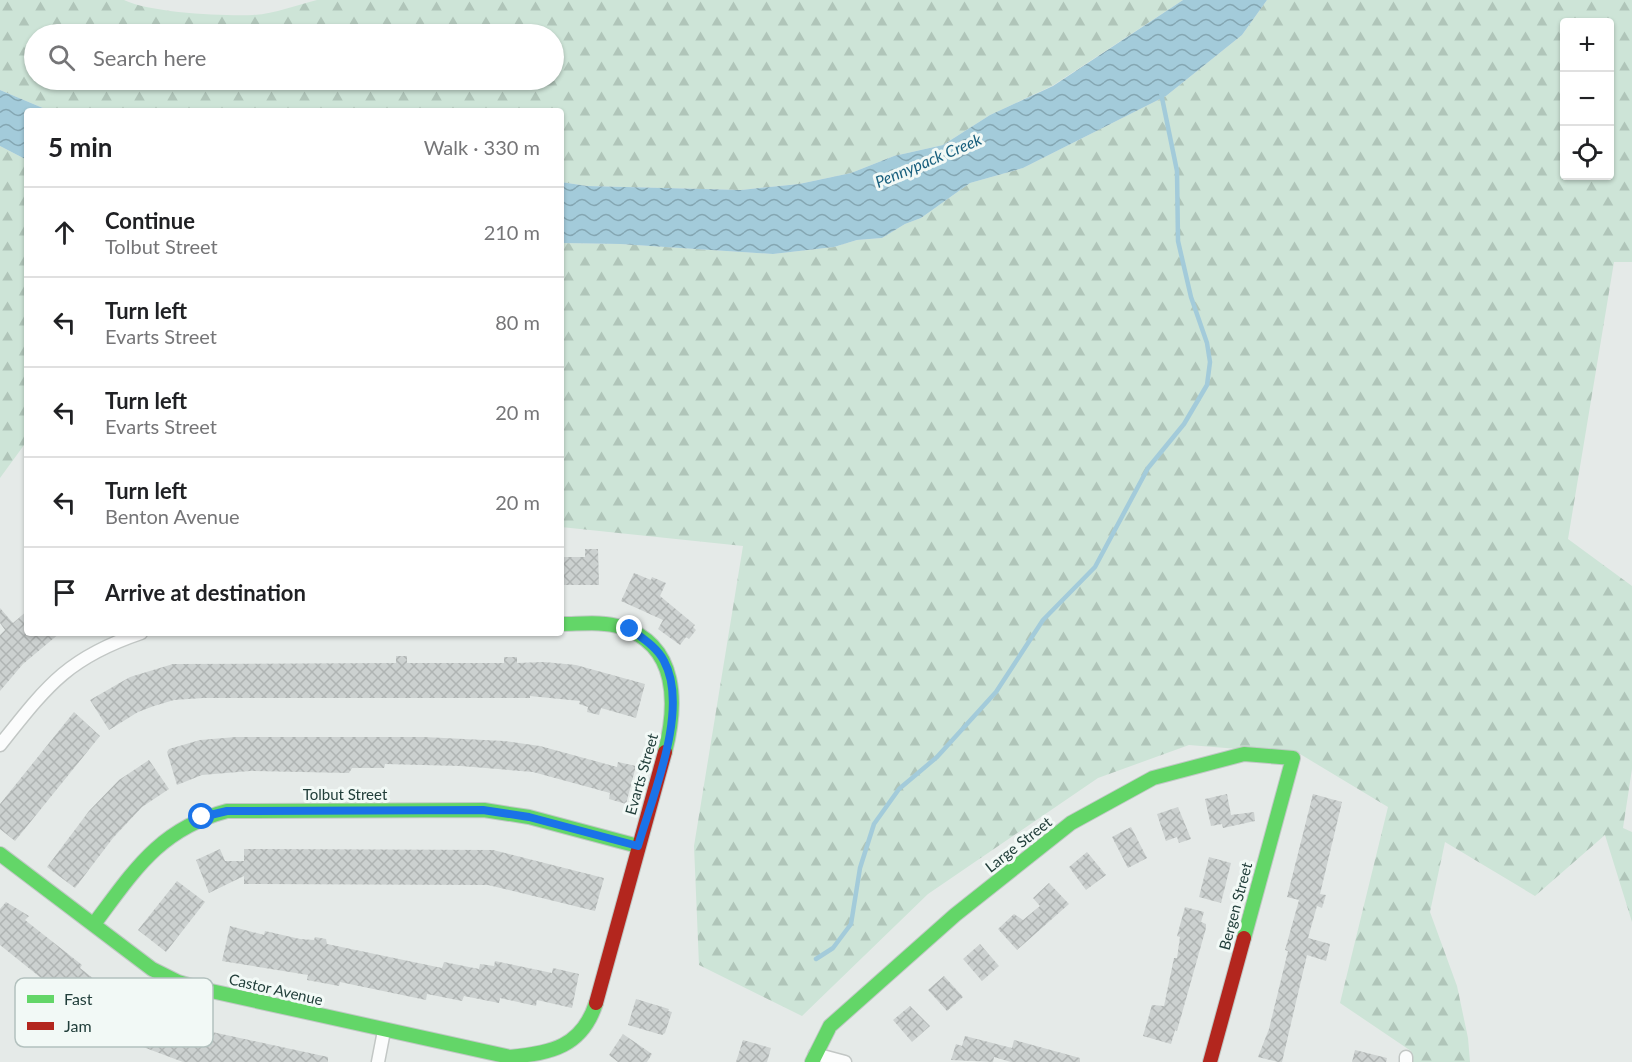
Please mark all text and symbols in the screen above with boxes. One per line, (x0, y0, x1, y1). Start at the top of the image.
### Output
map controls (1560, 18, 1614, 180)
button: + (1560, 18, 1614, 72)
search box (24, 24, 564, 90)
icon: search (45, 41, 78, 74)
text: Search here (93, 44, 206, 71)
button: − (1560, 72, 1614, 126)
button: locate (1560, 126, 1614, 180)
water label: Pennypack Creek (872, 129, 984, 191)
text: 5 min (48, 131, 112, 163)
text: Walk · 330 m (424, 135, 540, 159)
text: Continue (105, 207, 195, 234)
icon: ahead (48, 216, 81, 249)
text: 210 m (484, 220, 540, 244)
text: Tolbut Street (105, 234, 218, 258)
text: Turn left (105, 297, 187, 324)
icon: left (48, 306, 81, 339)
text: 80 m (495, 310, 540, 334)
text: Evarts Street (105, 324, 217, 348)
text: Turn left (105, 387, 187, 414)
icon: left (48, 396, 81, 429)
text: 20 m (495, 400, 540, 424)
text: Evarts Street (105, 414, 217, 438)
text: Turn left (105, 477, 187, 504)
icon: left (48, 486, 81, 519)
text: 20 m (495, 490, 540, 514)
text: Benton Avenue (105, 504, 240, 528)
icon: arrive (48, 576, 81, 609)
text: Arrive at destination (105, 579, 306, 606)
route end (616, 615, 642, 641)
street label: Evarts Street (621, 731, 661, 817)
street label: Tolbut Street (303, 785, 388, 803)
route start (188, 803, 214, 829)
street label: Large Street (981, 812, 1055, 876)
street label: Bergen Street (1215, 860, 1256, 952)
street label: Castor Avenue (227, 969, 325, 1009)
legend (15, 978, 213, 1047)
text: Fast (64, 989, 93, 1008)
text: Jam (64, 1016, 92, 1035)

